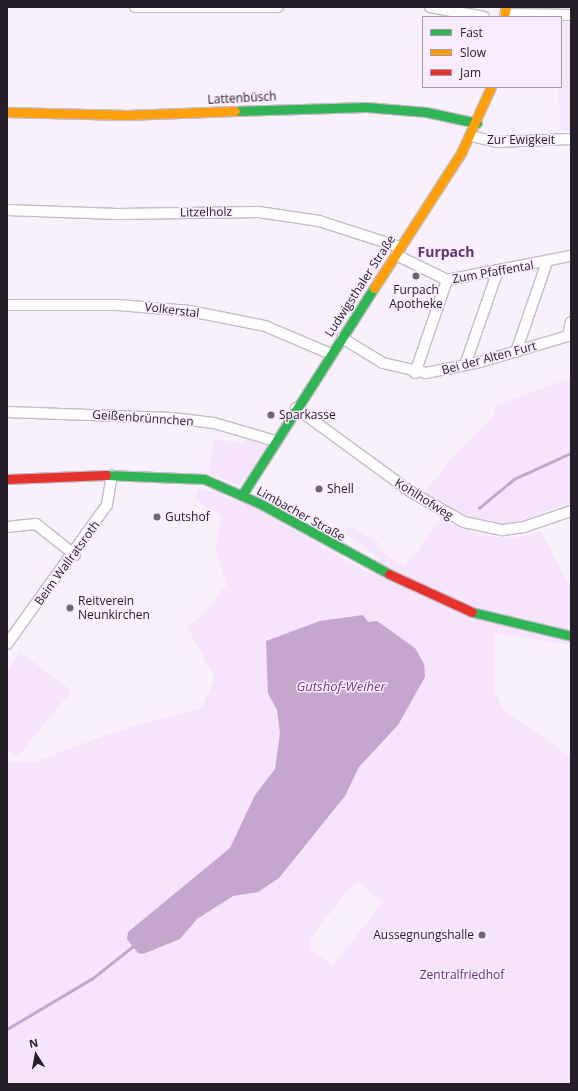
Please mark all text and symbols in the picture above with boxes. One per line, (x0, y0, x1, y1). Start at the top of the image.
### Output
legend (422, 16, 562, 88)
text: Fast (460, 24, 483, 41)
text: Slow (460, 44, 486, 61)
text: Jam (460, 64, 481, 81)
street label: Lattenbüsch (207, 89, 277, 107)
street label: Zur Ewigkeit (487, 133, 555, 147)
street label: Litzelholz (180, 204, 232, 220)
street label: Ludwigsthaler Straße (322, 232, 398, 340)
district label: Furpach (418, 244, 474, 260)
street label: Zum Pfaffental (451, 258, 535, 286)
marker: Furpach Apotheke (411, 271, 421, 281)
place label: Furpach Apotheke (389, 283, 443, 311)
street label: Volkerstal (144, 299, 200, 321)
street label: Bei der Alten Furt (440, 338, 538, 378)
street label: Geißenbrünnchen (92, 407, 194, 429)
place label: Sparkasse (279, 408, 336, 422)
marker: Sparkasse (266, 410, 276, 420)
street label: Kohlhofweg (392, 475, 456, 523)
place label: Shell (327, 482, 354, 496)
street label: Limbacher Straße (254, 484, 348, 544)
marker: Shell (314, 484, 324, 494)
place label: Gutshof (165, 510, 210, 524)
marker: Gutshof (152, 512, 162, 522)
street label: Beim Wallratsroth (32, 518, 102, 608)
place label: Reitverein Neunkirchen (78, 594, 150, 622)
marker: Reitverein Neunkirchen (65, 603, 75, 613)
water label: Gutshof-Weiher (296, 678, 386, 694)
place label: Aussegnungshalle (373, 928, 474, 942)
marker: Aussegnungshalle (477, 930, 487, 940)
park label: Zentralfriedhof (420, 968, 504, 982)
north arrow (16, 1035, 56, 1075)
text: N (28, 1035, 39, 1051)

